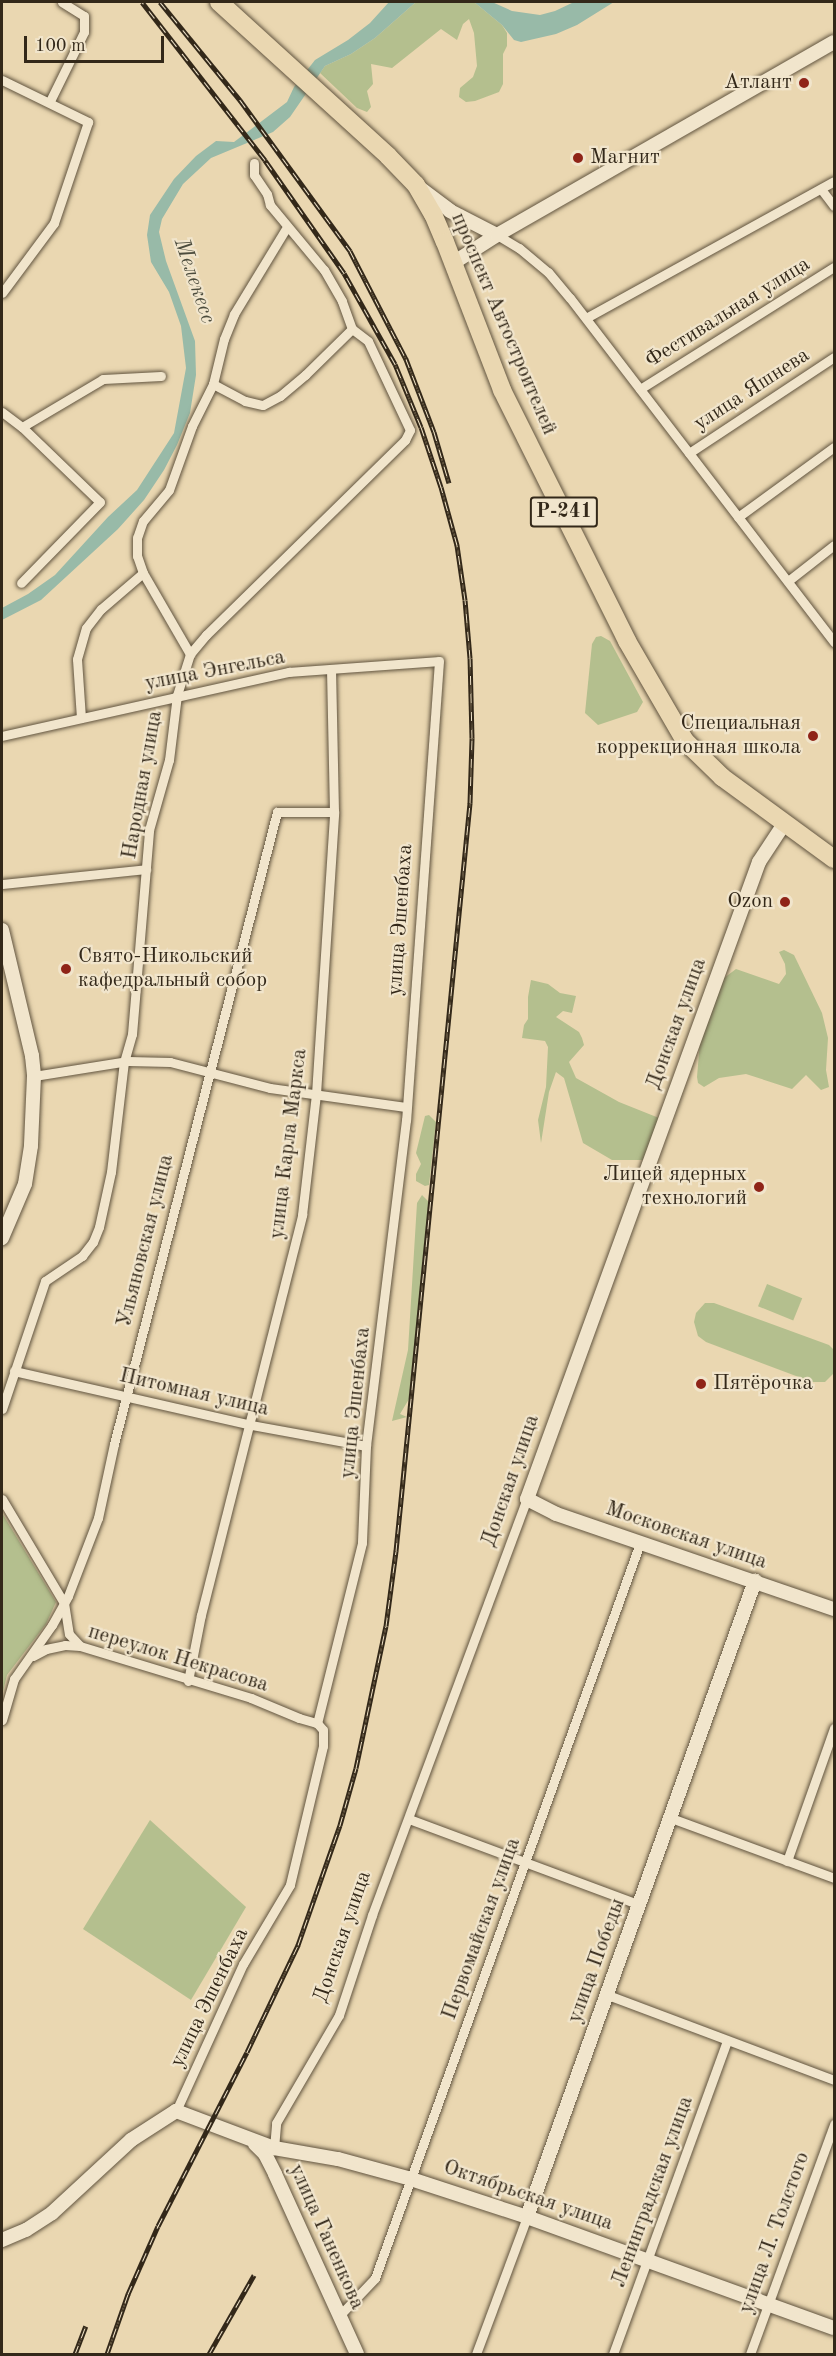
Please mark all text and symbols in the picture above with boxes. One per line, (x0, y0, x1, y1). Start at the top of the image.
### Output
scale bar (27, 24, 166, 62)
text: 100 m (35, 37, 86, 55)
place label: Атлант (724, 70, 792, 96)
marker: Атлант (797, 76, 811, 90)
place label: Магнит (590, 145, 660, 171)
marker: Магнит (571, 151, 585, 165)
street label: проспект Автостроителей (445, 209, 561, 439)
water label: Мелекесс (167, 235, 221, 327)
street label: Фестивальная улица (641, 252, 815, 374)
street label: улица Яшнева (689, 343, 815, 437)
road number: Р-241 (530, 495, 598, 529)
street label: улица Энгельса (143, 645, 287, 697)
street label: Народная улица (118, 709, 168, 861)
place label: Специальная коррекционная школа (597, 711, 801, 761)
marker: Специальная коррекционная школа (806, 729, 820, 743)
street label: улица Эшенбаха (383, 843, 419, 997)
place label: Ozon (727, 889, 773, 915)
marker: Ozon (778, 895, 792, 909)
place label: Свято-Никольский кафедральный собор (78, 944, 267, 994)
street label: Донская улица (642, 955, 712, 1093)
marker: Свято-Никольский кафедральный собор (59, 962, 73, 976)
street label: улица Карла Маркса (265, 1047, 313, 1241)
street label: Ульяновская улица (112, 1152, 180, 1330)
place label: Лицей ядерных технологий (603, 1162, 747, 1212)
marker: Лицей ядерных технологий (752, 1180, 766, 1194)
street label: улица Эшенбаха (336, 1326, 376, 1480)
street label: Питомная улица (117, 1364, 271, 1422)
place label: Пятёрочка (713, 1371, 813, 1397)
marker: Пятёрочка (694, 1377, 708, 1391)
street label: Донская улица (477, 1412, 545, 1550)
street label: Московская улица (602, 1497, 770, 1575)
street label: переулок Некрасова (85, 1620, 271, 1698)
street label: Первомайская улица (437, 1835, 527, 2023)
street label: Донская улица (309, 1868, 377, 2006)
street label: улица Победы (563, 1895, 631, 2027)
street label: улица Эшенбаха (165, 1924, 255, 2072)
street label: Ленинградская улица (607, 2093, 699, 2291)
street label: улица Л. Толстого (734, 2149, 816, 2317)
street label: Октябрьская улица (440, 2155, 616, 2237)
street label: улица Ганенкова (283, 2160, 369, 2314)

